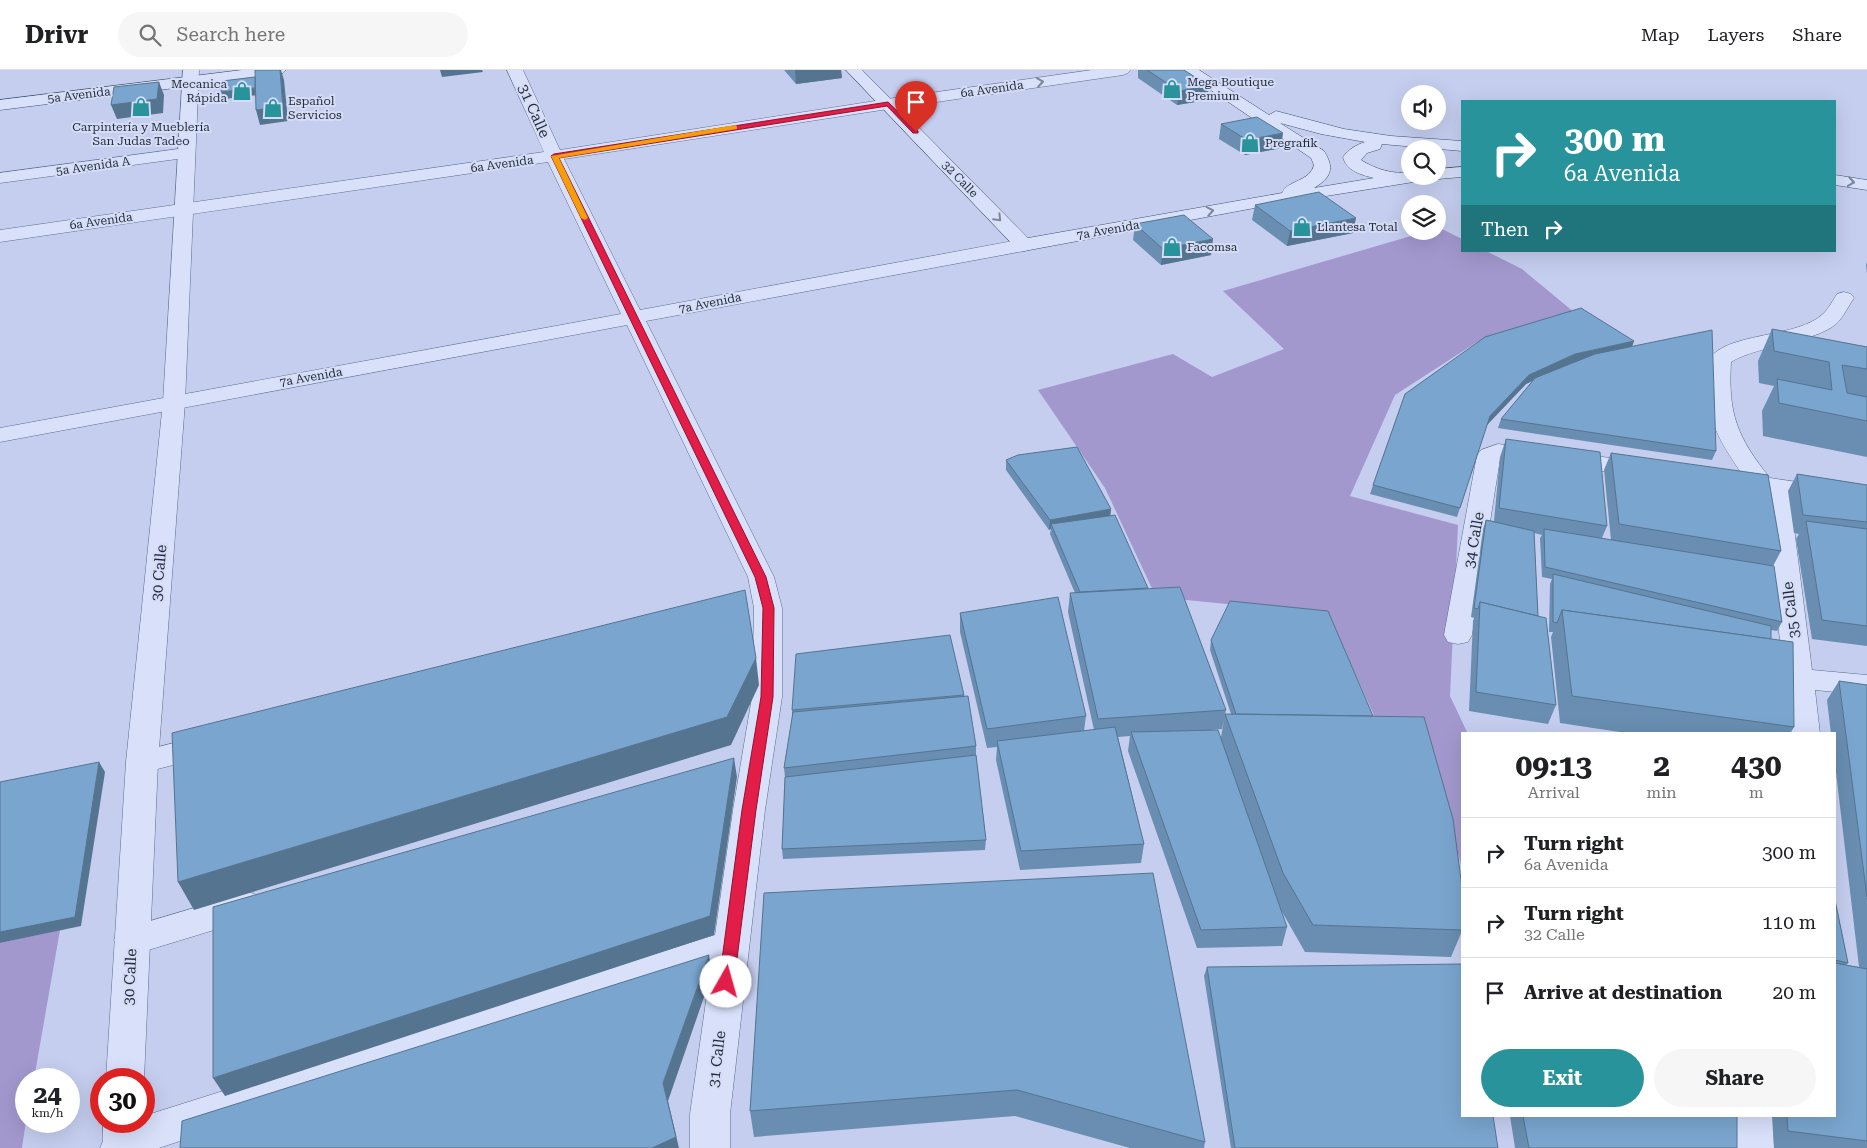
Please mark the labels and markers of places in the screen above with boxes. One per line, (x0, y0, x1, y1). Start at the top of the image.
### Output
place label: Mega Boutique Premium (1187, 75, 1274, 103)
place label: Mecanica Rápida (171, 77, 227, 105)
shop icon: Mega Boutique Premium (1161, 78, 1183, 100)
shop icon: Mecanica Rápida (231, 80, 253, 102)
pin (895, 81, 937, 132)
place label: Español Servicios (288, 94, 342, 122)
shop icon: Carpintería y Mueblería San Judas Tadeo (130, 96, 152, 118)
shop icon: Español Servicios (262, 97, 284, 119)
place label: Carpintería y Mueblería San Judas Tadeo (72, 120, 210, 148)
shop icon: Pregrafik (1239, 132, 1261, 154)
place label: Pregrafik (1265, 136, 1318, 150)
shop icon: Llantesa Total (1291, 216, 1313, 238)
place label: Llantesa Total (1317, 220, 1398, 234)
shop icon: Facomsa (1161, 236, 1183, 258)
place label: Facomsa (1187, 240, 1238, 254)

